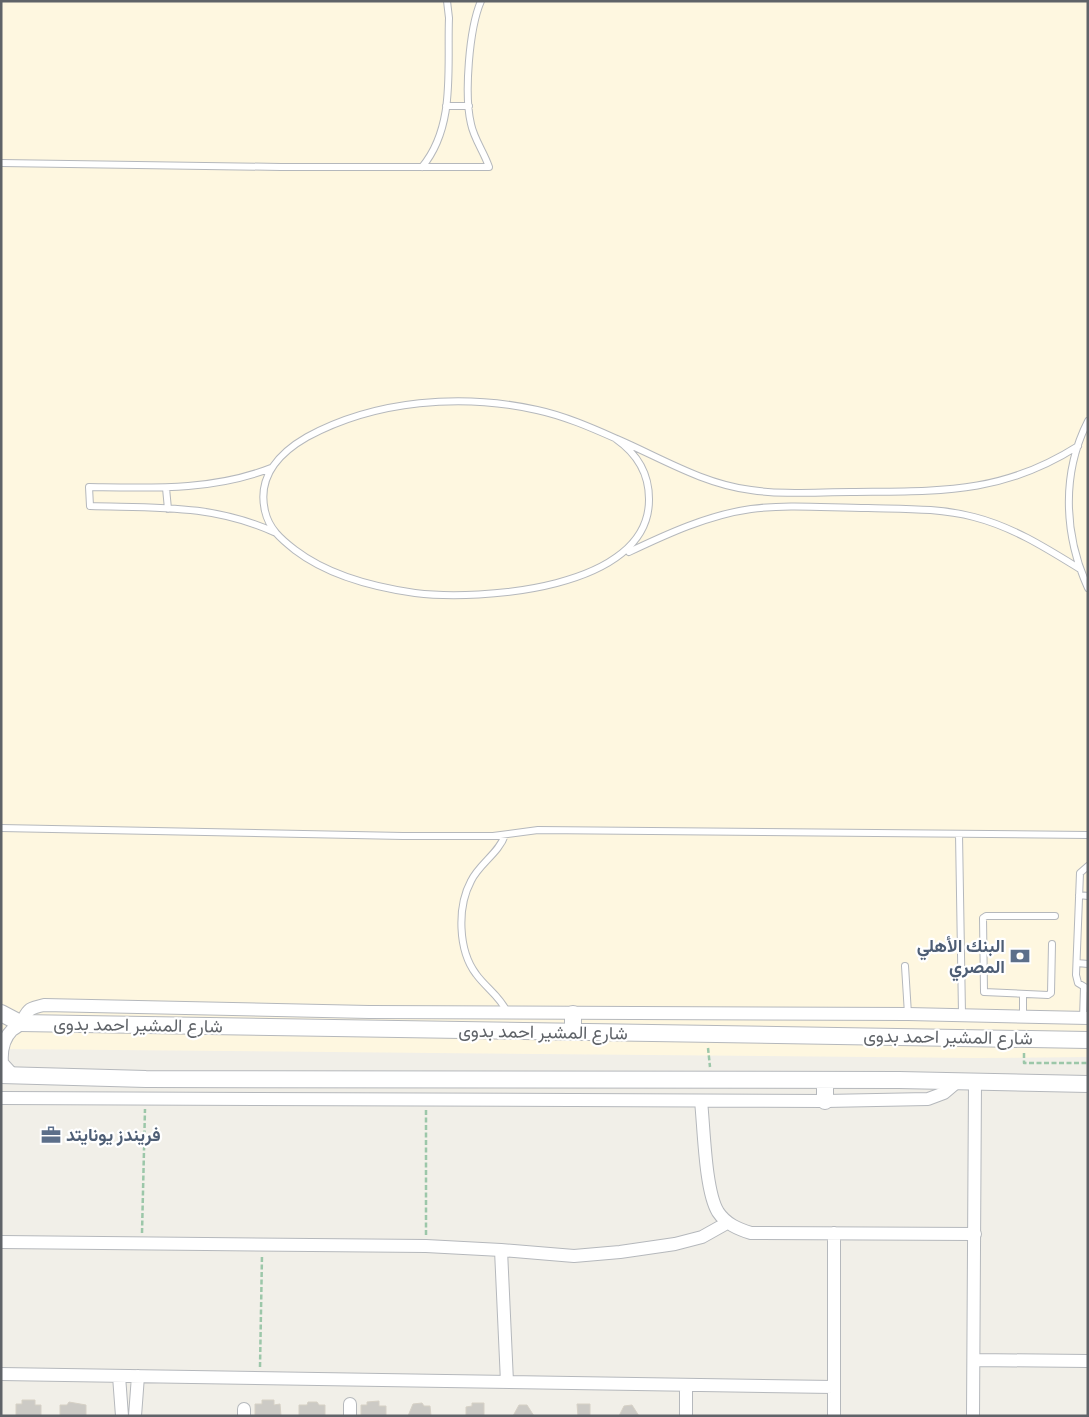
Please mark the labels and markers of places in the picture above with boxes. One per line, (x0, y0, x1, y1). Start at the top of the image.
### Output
place label: البنك الأهلي المصري (917, 935, 1005, 982)
bank icon: البنك الأهلي المصري (1009, 945, 1031, 967)
office icon: فريندز يونايتد (40, 1124, 62, 1146)
place label: فريندز يونايتد (66, 1124, 161, 1146)

